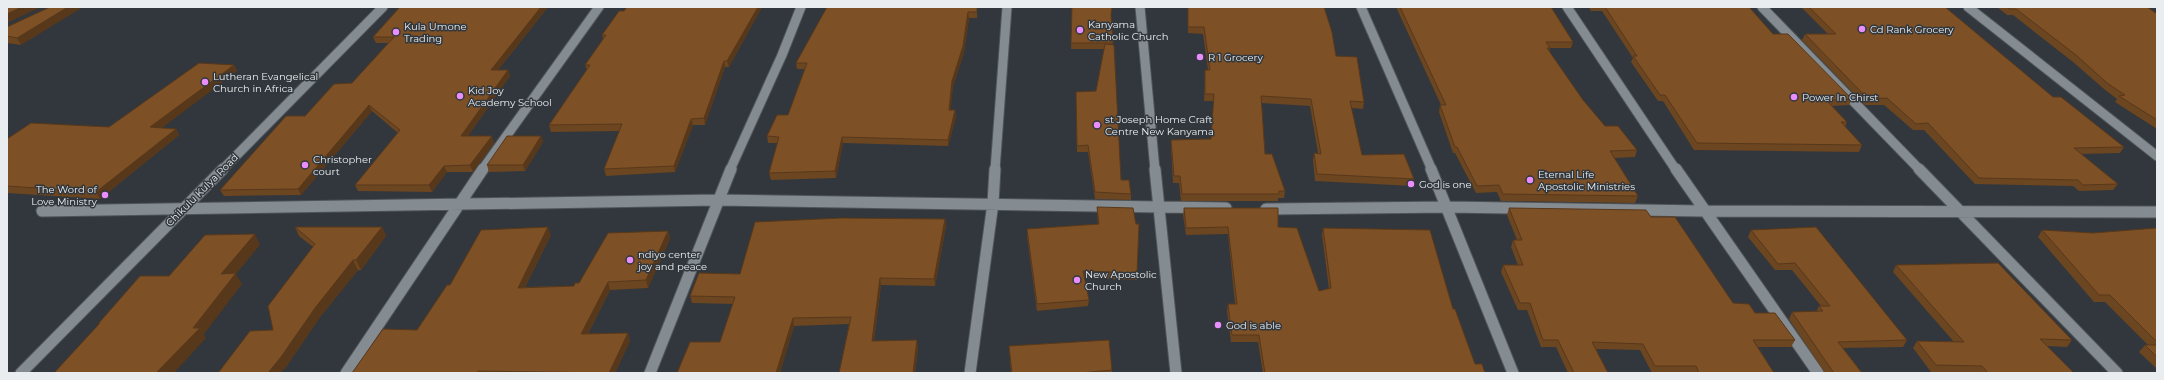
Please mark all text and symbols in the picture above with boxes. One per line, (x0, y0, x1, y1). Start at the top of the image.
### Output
place label: Kanyama Catholic Church (1088, 18, 1168, 43)
place label: Kula Umone Trading (404, 20, 466, 45)
place label: Cd Rank Grocery (1870, 23, 1954, 36)
marker: Cd Rank Grocery (1857, 24, 1867, 34)
marker: Kanyama Catholic Church (1075, 25, 1085, 35)
marker: Kula Umone Trading (391, 27, 401, 37)
place label: R 1 Grocery (1208, 51, 1263, 64)
marker: R 1 Grocery (1195, 52, 1205, 62)
place label: Lutheran Evangelical Church in Africa (213, 70, 318, 95)
marker: Lutheran Evangelical Church in Africa (200, 77, 210, 87)
place label: Kid Joy Academy School (468, 84, 552, 109)
marker: Kid Joy Academy School (455, 91, 465, 101)
place label: Power In Chirst (1802, 91, 1878, 104)
marker: Power In Chirst (1789, 92, 1799, 102)
place label: st Joseph Home Craft Centre New Kanyama (1105, 113, 1214, 138)
marker: st Joseph Home Craft Centre New Kanyama (1092, 120, 1102, 130)
street label: Chikulu Kulya Road (163, 151, 241, 229)
place label: Christopher court (313, 153, 372, 178)
marker: Christopher court (300, 160, 310, 170)
place label: Eternal Life Apostolic Ministries (1538, 168, 1635, 193)
marker: Eternal Life Apostolic Ministries (1525, 175, 1535, 185)
place label: God is one (1419, 178, 1472, 191)
marker: God is one (1406, 179, 1416, 189)
place label: The Word of Love Ministry (31, 183, 98, 208)
marker: The Word of Love Ministry (100, 190, 110, 200)
place label: ndiyo center joy and peace (637, 248, 707, 273)
marker: ndiyo center joy and peace (625, 255, 635, 265)
place label: New Apostolic Church (1085, 268, 1157, 293)
marker: New Apostolic Church (1072, 275, 1082, 285)
place label: God is able (1226, 319, 1281, 332)
marker: God is able (1213, 320, 1223, 330)

